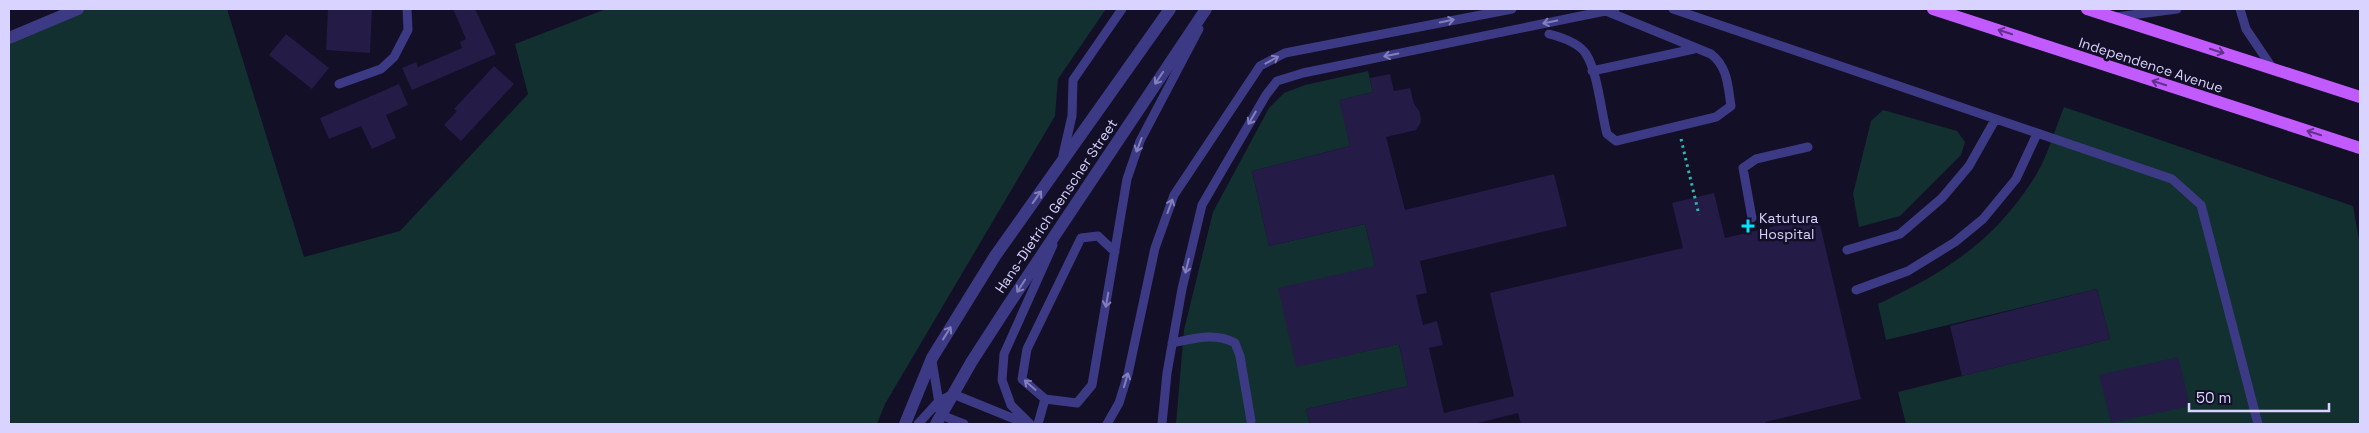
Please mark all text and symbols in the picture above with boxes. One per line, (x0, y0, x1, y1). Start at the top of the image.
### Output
one-way arrow (1439, 16, 1455, 26)
one-way arrow (1543, 18, 1559, 27)
one-way arrow (1997, 27, 2013, 37)
street label: Independence Avenue (2077, 33, 2225, 97)
one-way arrow (2209, 47, 2224, 56)
one-way arrow (1384, 50, 1400, 60)
one-way arrow (1264, 54, 1279, 64)
one-way arrow (1154, 71, 1165, 85)
one-way arrow (2152, 78, 2168, 88)
one-way arrow (1247, 111, 1257, 125)
street label: Hans-Dietrich Genscher Street (991, 115, 1121, 297)
one-way arrow (2306, 128, 2322, 138)
one-way arrow (1134, 137, 1143, 153)
one-way arrow (1032, 190, 1042, 204)
one-way arrow (1166, 199, 1175, 214)
place label: Katutura Hospital (1759, 209, 1818, 243)
marker: Katutura Hospital (1741, 219, 1755, 233)
one-way arrow (1182, 257, 1191, 273)
one-way arrow (1015, 279, 1026, 293)
one-way arrow (1101, 292, 1111, 308)
one-way arrow (942, 326, 952, 340)
one-way arrow (1122, 372, 1132, 388)
one-way arrow (1023, 380, 1036, 391)
scale bar (2189, 380, 2329, 412)
text: 50 m (2196, 388, 2231, 407)

